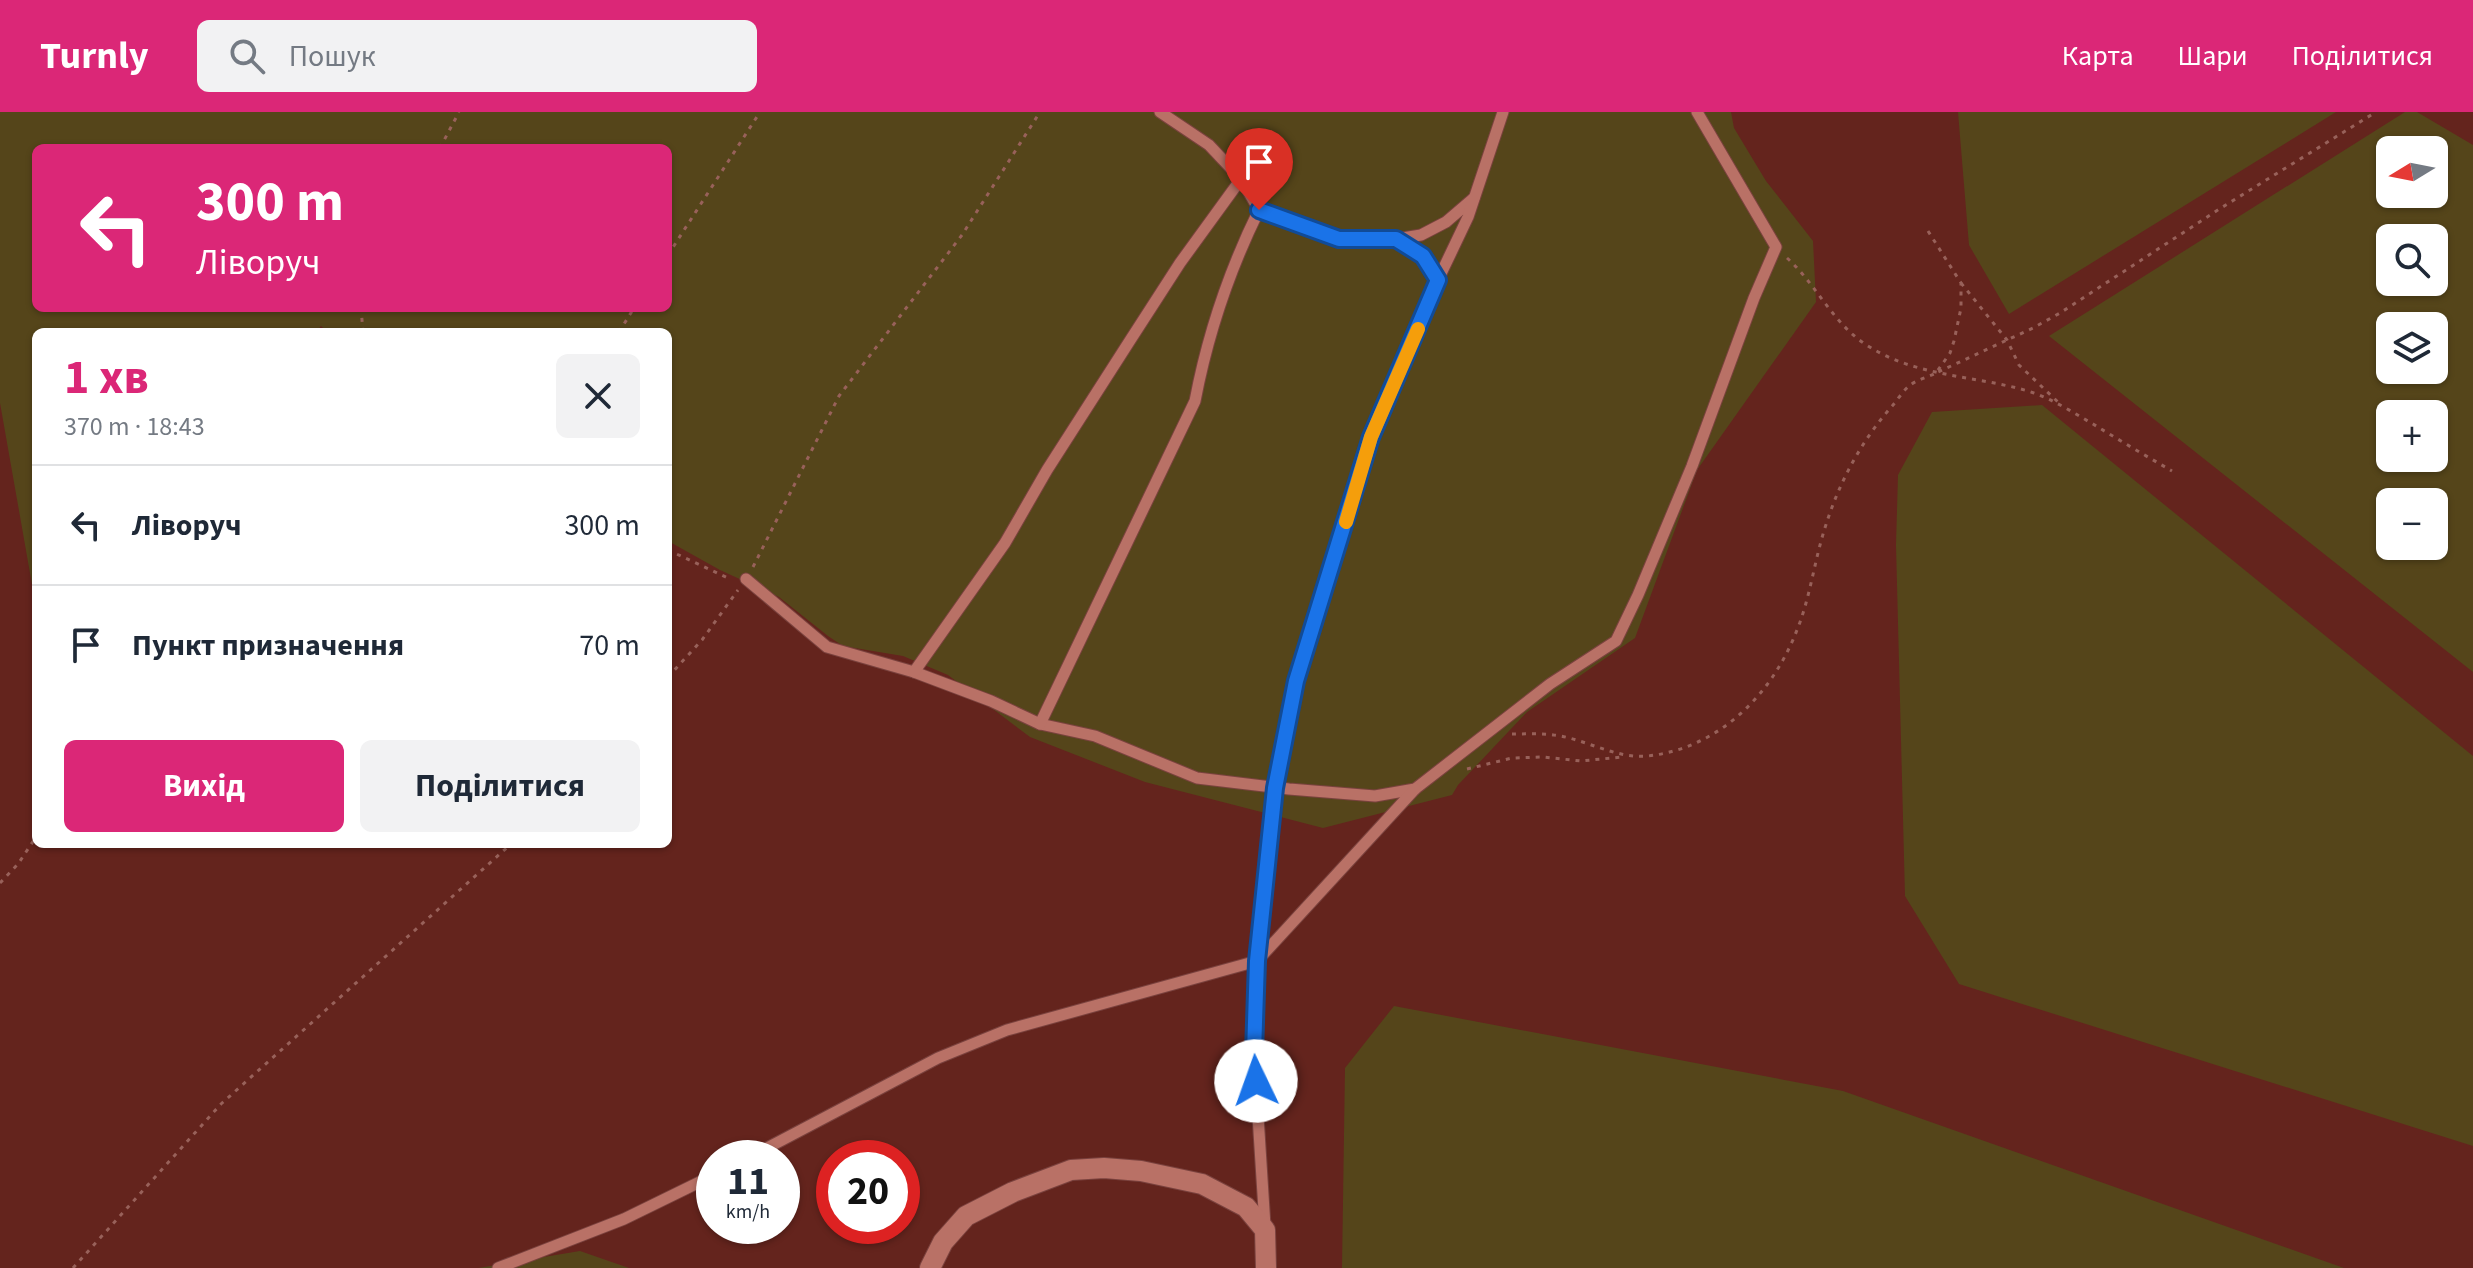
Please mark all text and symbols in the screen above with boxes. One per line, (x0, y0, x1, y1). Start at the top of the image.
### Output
search box (197, 20, 757, 92)
text: Turnly (40, 29, 149, 83)
icon: search (225, 34, 269, 78)
text: Пошук (289, 35, 376, 78)
text: Карта (2062, 36, 2134, 76)
text: Шари (2178, 36, 2248, 76)
text: Поділитися (2292, 36, 2433, 76)
pin (1225, 128, 1293, 210)
north arrow (2376, 136, 2448, 208)
map controls (2376, 136, 2448, 560)
icon: arrive (1237, 140, 1281, 184)
text: 300 m (196, 163, 344, 242)
icon: left (64, 176, 168, 280)
button: search (2376, 224, 2448, 296)
text: Ліворуч (196, 237, 320, 288)
button: layers (2376, 312, 2448, 384)
text: 1 хв (64, 344, 149, 412)
button: close (556, 354, 640, 438)
button: + (2376, 400, 2448, 472)
text: 370 m · 18:43 (64, 408, 205, 445)
button: − (2376, 488, 2448, 560)
icon: left (64, 503, 108, 547)
text: Ліворуч (132, 504, 242, 547)
text: 300 m (564, 504, 640, 547)
icon: arrive (64, 623, 108, 667)
text: Пункт призначення (132, 624, 404, 667)
text: 70 m (579, 624, 640, 667)
button: Вихід (64, 740, 344, 832)
button: Поділитися (360, 740, 640, 832)
position arrow (1214, 1039, 1298, 1123)
speed limit sign: 20 (816, 1140, 920, 1244)
text: 11 (727, 1153, 769, 1210)
text: km/h (726, 1198, 770, 1226)

